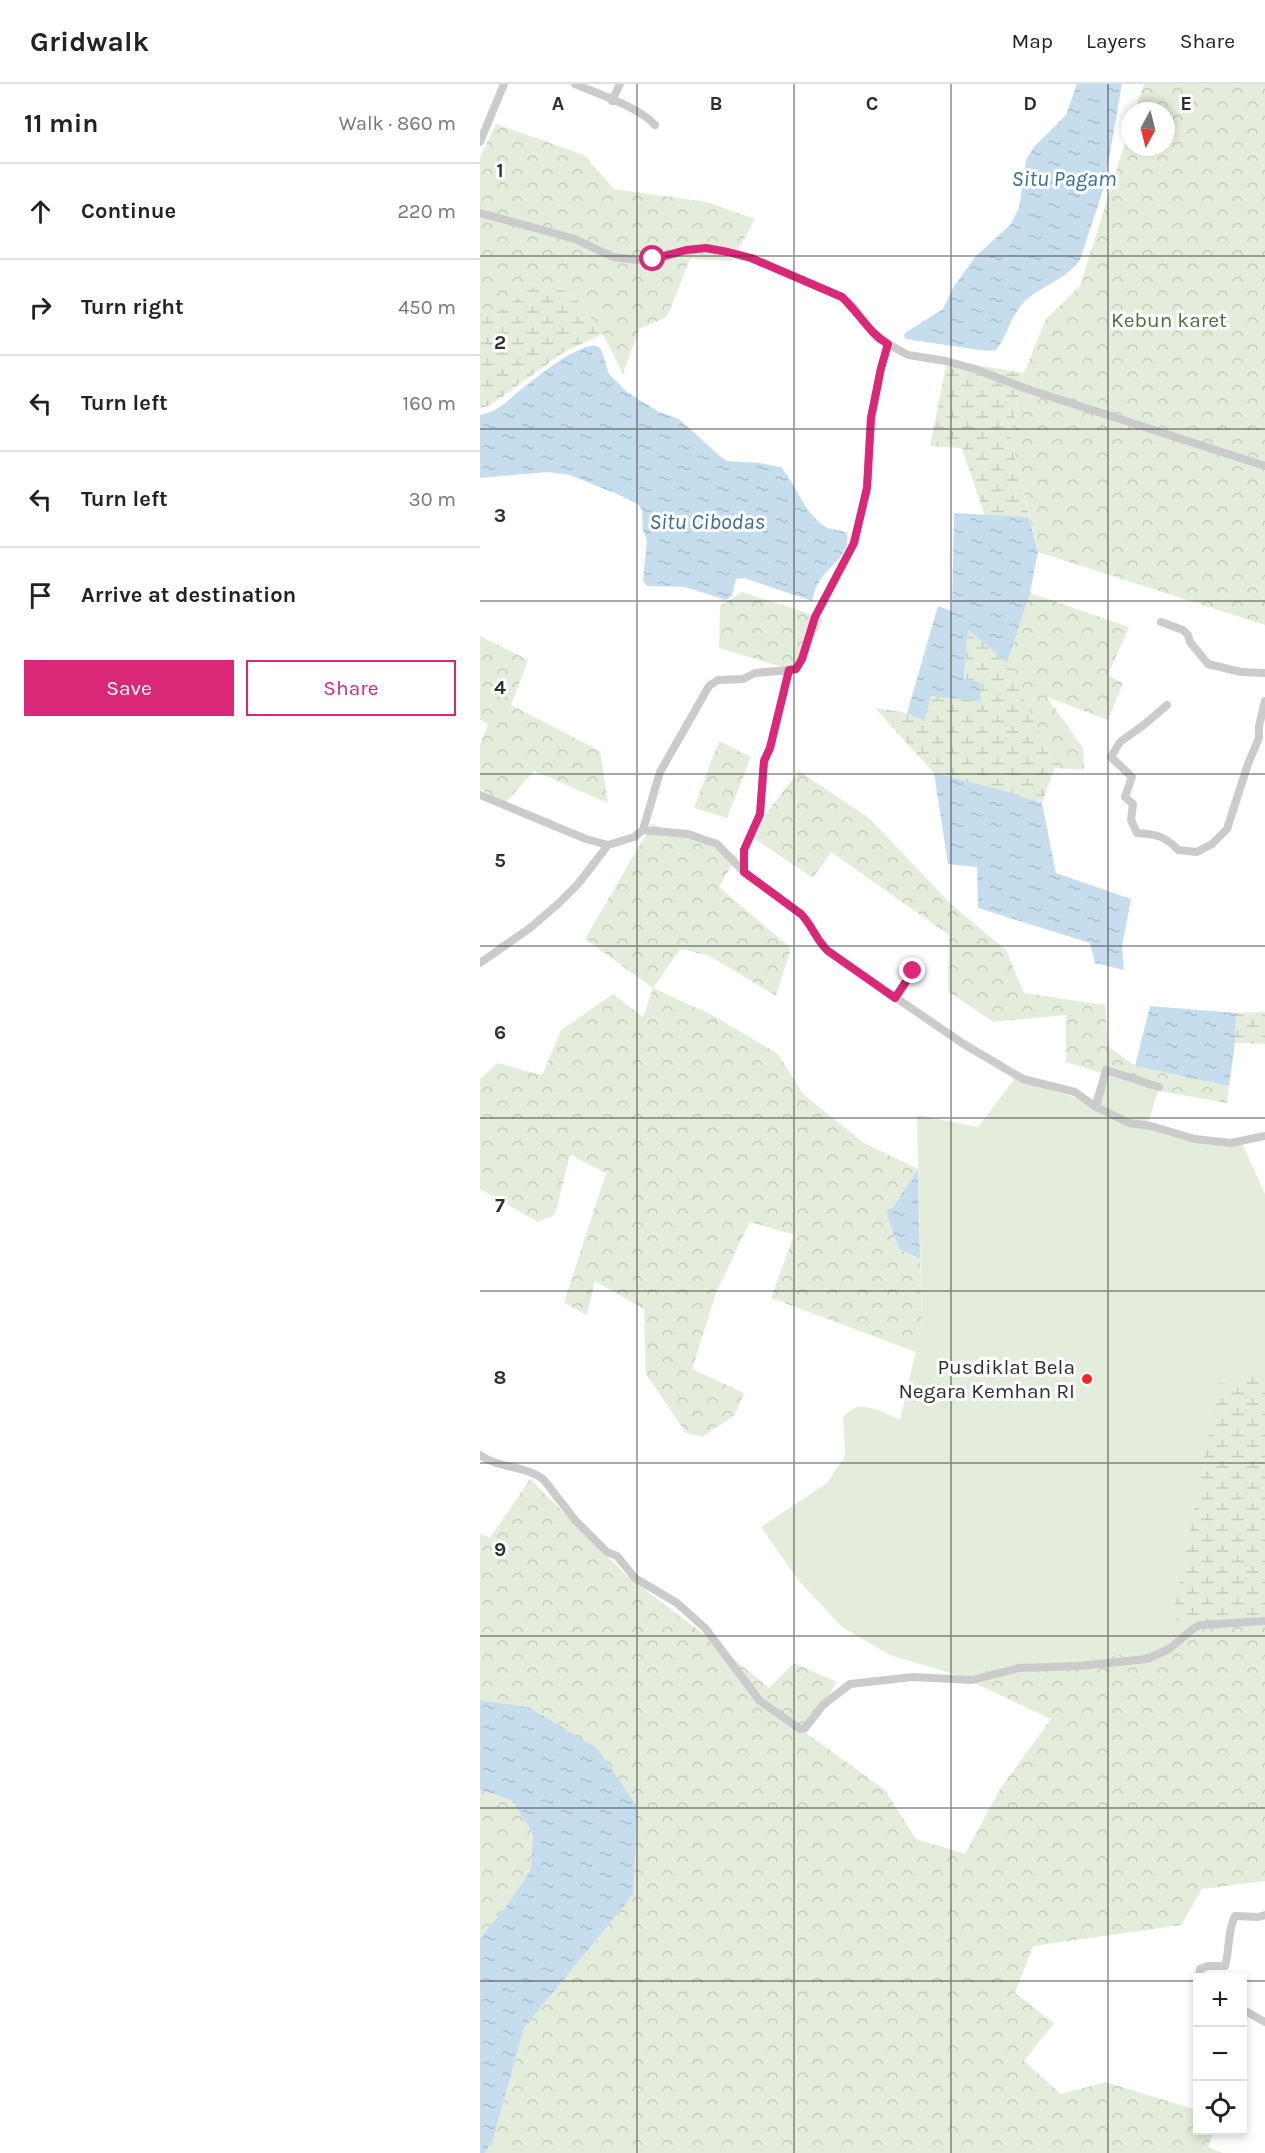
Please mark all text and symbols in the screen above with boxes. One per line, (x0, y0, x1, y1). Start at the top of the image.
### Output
text: Gridwalk (30, 25, 149, 58)
text: Map (1011, 29, 1053, 53)
text: Layers (1086, 29, 1147, 53)
text: Share (1180, 29, 1235, 53)
text: A (552, 92, 565, 115)
text: B (710, 92, 722, 115)
text: C (866, 92, 878, 115)
text: D (1023, 92, 1037, 115)
text: E (1180, 92, 1192, 115)
north arrow (1121, 102, 1175, 156)
text: 11 min (24, 108, 99, 139)
text: Walk · 860 m (339, 112, 456, 135)
text: 1 (496, 159, 504, 182)
water label: Situ Pagam (1012, 166, 1116, 192)
icon: ahead (24, 195, 57, 228)
text: Continue (81, 198, 176, 224)
text: 220 m (397, 200, 456, 223)
route start (639, 245, 665, 271)
icon: right (24, 291, 57, 324)
text: Turn right (81, 294, 184, 320)
text: 450 m (398, 296, 456, 319)
park label: Kebun karet (1111, 308, 1227, 332)
text: 2 (494, 331, 506, 354)
icon: left (24, 387, 57, 420)
text: Turn left (81, 390, 168, 416)
text: 160 m (403, 392, 456, 415)
icon: left (24, 483, 57, 516)
text: Turn left (81, 486, 168, 512)
text: 30 m (409, 488, 456, 511)
text: 3 (494, 504, 506, 527)
water label: Situ Cibodas (649, 509, 765, 535)
icon: arrive (24, 579, 57, 612)
text: Arrive at destination (81, 582, 296, 608)
button: Save (24, 660, 234, 716)
button: Share (246, 660, 456, 716)
text: 4 (494, 676, 506, 699)
text: 5 (494, 849, 506, 872)
route end (899, 957, 925, 983)
text: 6 (494, 1021, 506, 1044)
text: 7 (495, 1194, 505, 1217)
place label: Pusdiklat Bela Negara Kemhan RI (898, 1355, 1075, 1403)
text: 8 (494, 1366, 506, 1389)
marker: Pusdiklat Bela Negara Kemhan RI (1080, 1372, 1094, 1386)
text: 9 (494, 1538, 506, 1561)
map controls (1193, 1973, 1247, 2135)
button: + (1193, 1973, 1247, 2027)
button: − (1193, 2027, 1247, 2081)
button: locate (1193, 2081, 1247, 2135)

